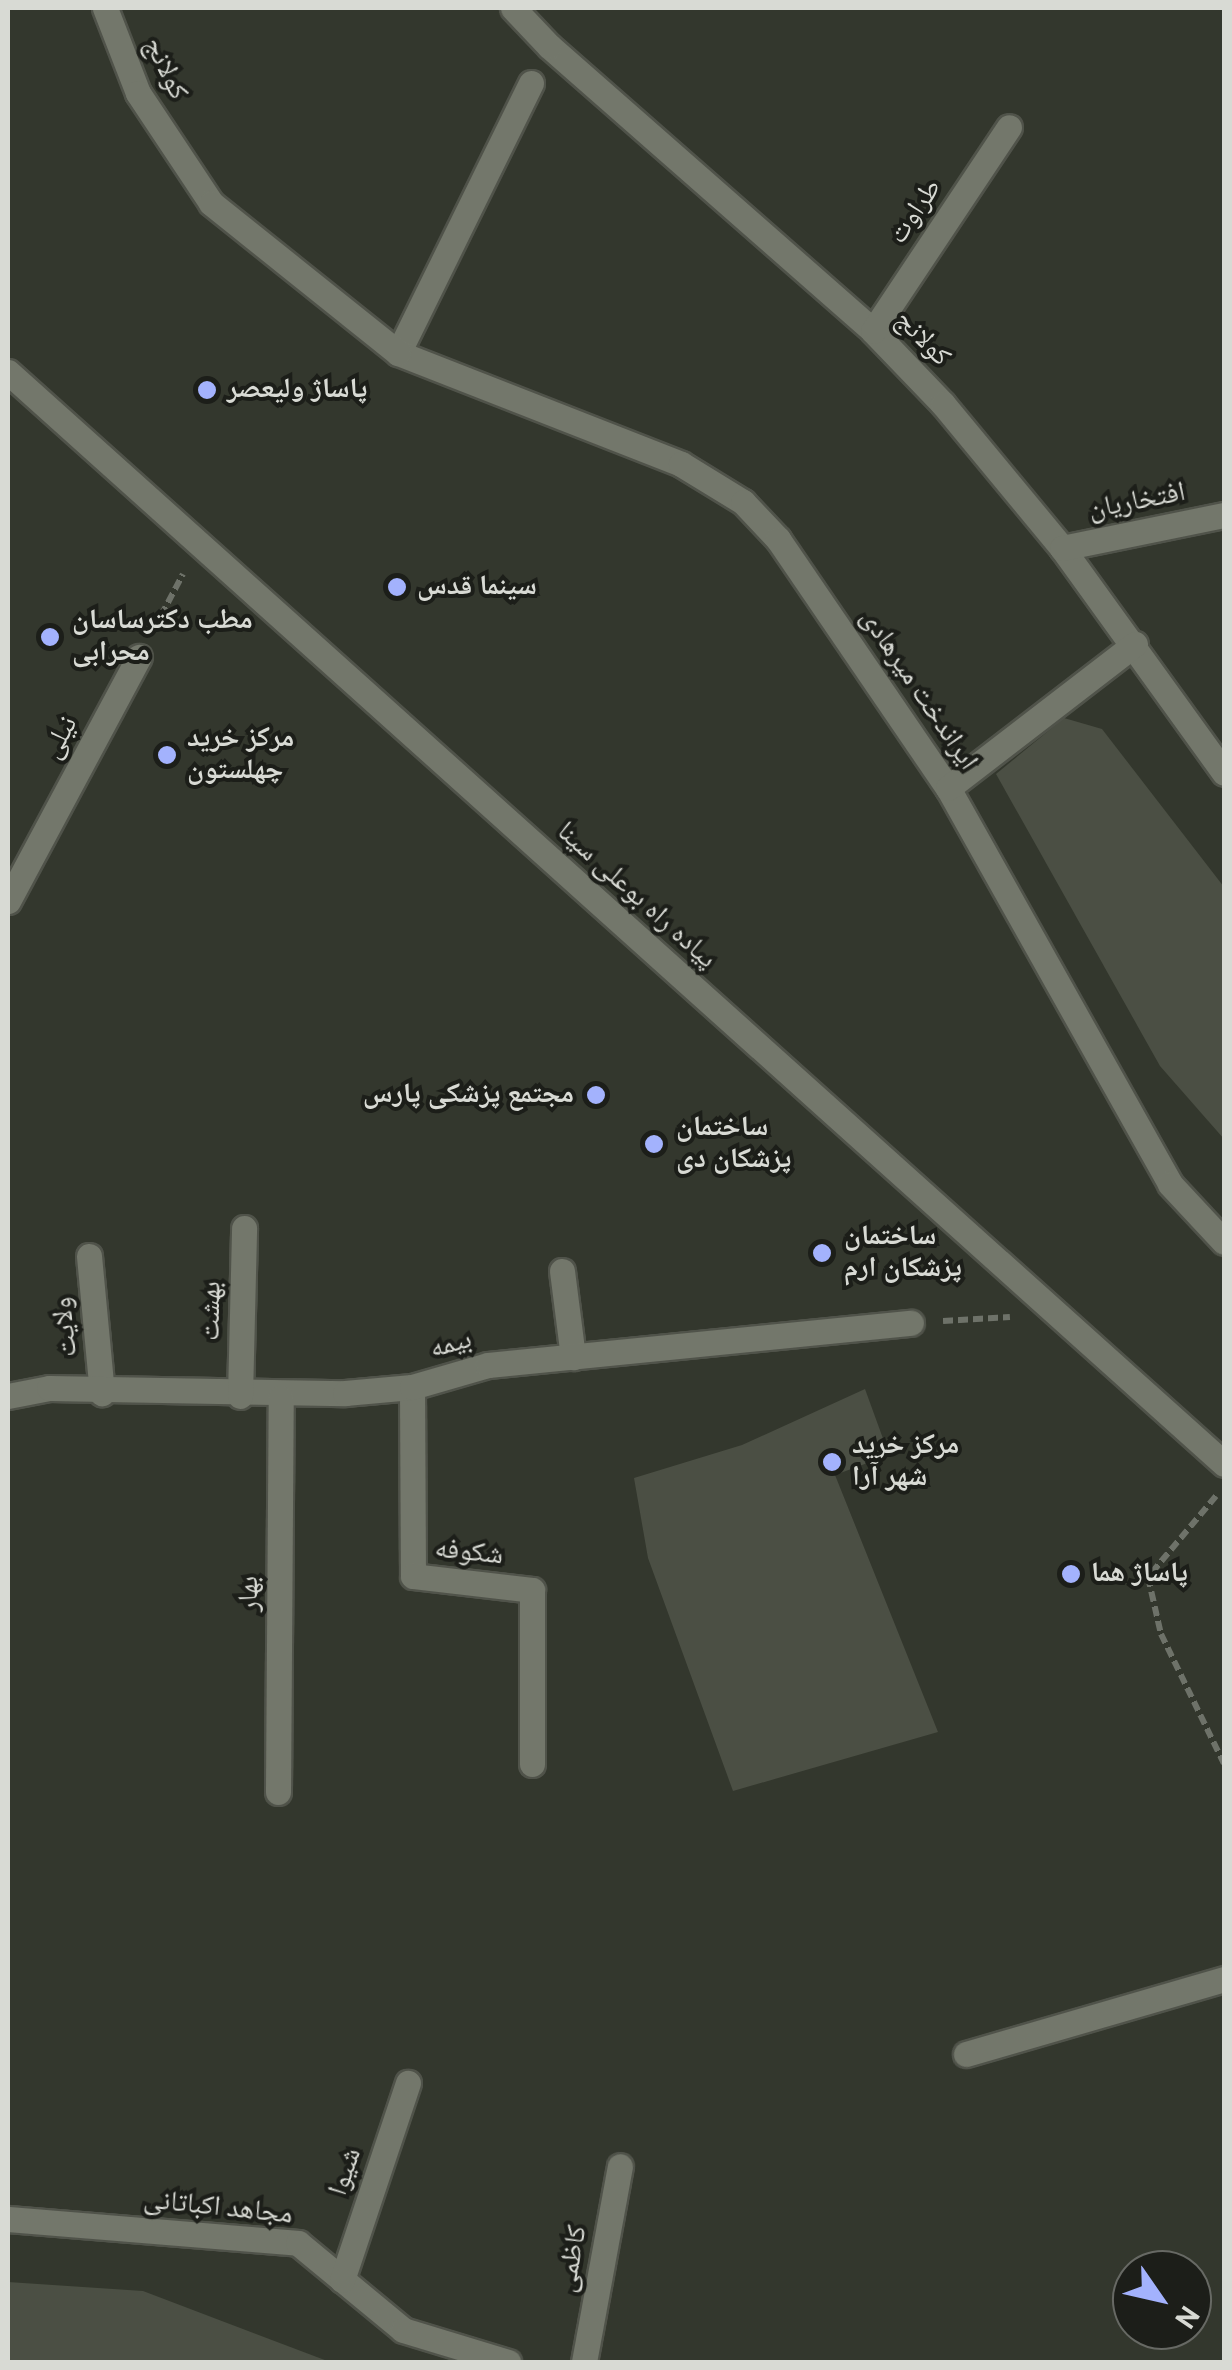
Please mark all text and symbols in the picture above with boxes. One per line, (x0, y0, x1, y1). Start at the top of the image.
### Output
street label: کولانج (136, 32, 194, 106)
street label: طراوت (882, 173, 950, 251)
street label: کولانج (887, 304, 957, 374)
place label: پاساژ ولیعصر (227, 373, 367, 407)
marker: پاساژ ولیعصر (196, 379, 218, 401)
street label: افتخاریان (1086, 476, 1188, 528)
place label: سینما قدس (417, 570, 537, 604)
marker: سینما قدس (386, 576, 408, 598)
street label: ایراندخت میرهادی (852, 603, 984, 777)
place label: مطب دکترساسان محرابی (72, 604, 253, 670)
marker: مطب دکترساسان محرابی (37, 624, 63, 650)
street label: نیلی (36, 711, 86, 765)
place label: مرکز خرید چهلستون (187, 722, 294, 788)
marker: مرکز خرید چهلستون (156, 744, 178, 766)
street label: پیاده راه بوعلی سینا (549, 816, 723, 976)
place label: مجتمع پزشکی پارس (363, 1078, 574, 1112)
marker: مجتمع پزشکی پارس (583, 1082, 609, 1108)
place label: ساختمان پزشکان دی (676, 1111, 791, 1177)
marker: ساختمان پزشکان دی (641, 1131, 667, 1157)
place label: ساختمان پزشکان ارم (844, 1220, 962, 1286)
marker: ساختمان پزشکان ارم (809, 1240, 835, 1266)
street label: بهشت (195, 1281, 229, 1341)
street label: ولایت (46, 1295, 86, 1359)
street label: بیمه (426, 1323, 476, 1367)
place label: مرکز خرید شهر آرا (852, 1429, 959, 1495)
marker: مرکز خرید شهر آرا (821, 1451, 843, 1473)
street label: شکوفه (433, 1533, 505, 1573)
place label: پاساژ هما (1091, 1557, 1188, 1591)
marker: پاساژ هما (1060, 1563, 1082, 1585)
street label: بهار (233, 1576, 267, 1612)
street label: شیوا (322, 2144, 370, 2200)
street label: مجاهد اکباتانی (142, 2183, 294, 2233)
street label: کاظمی (551, 2223, 595, 2295)
north arrow (1112, 2250, 1212, 2350)
text: N (1165, 2297, 1206, 2334)

